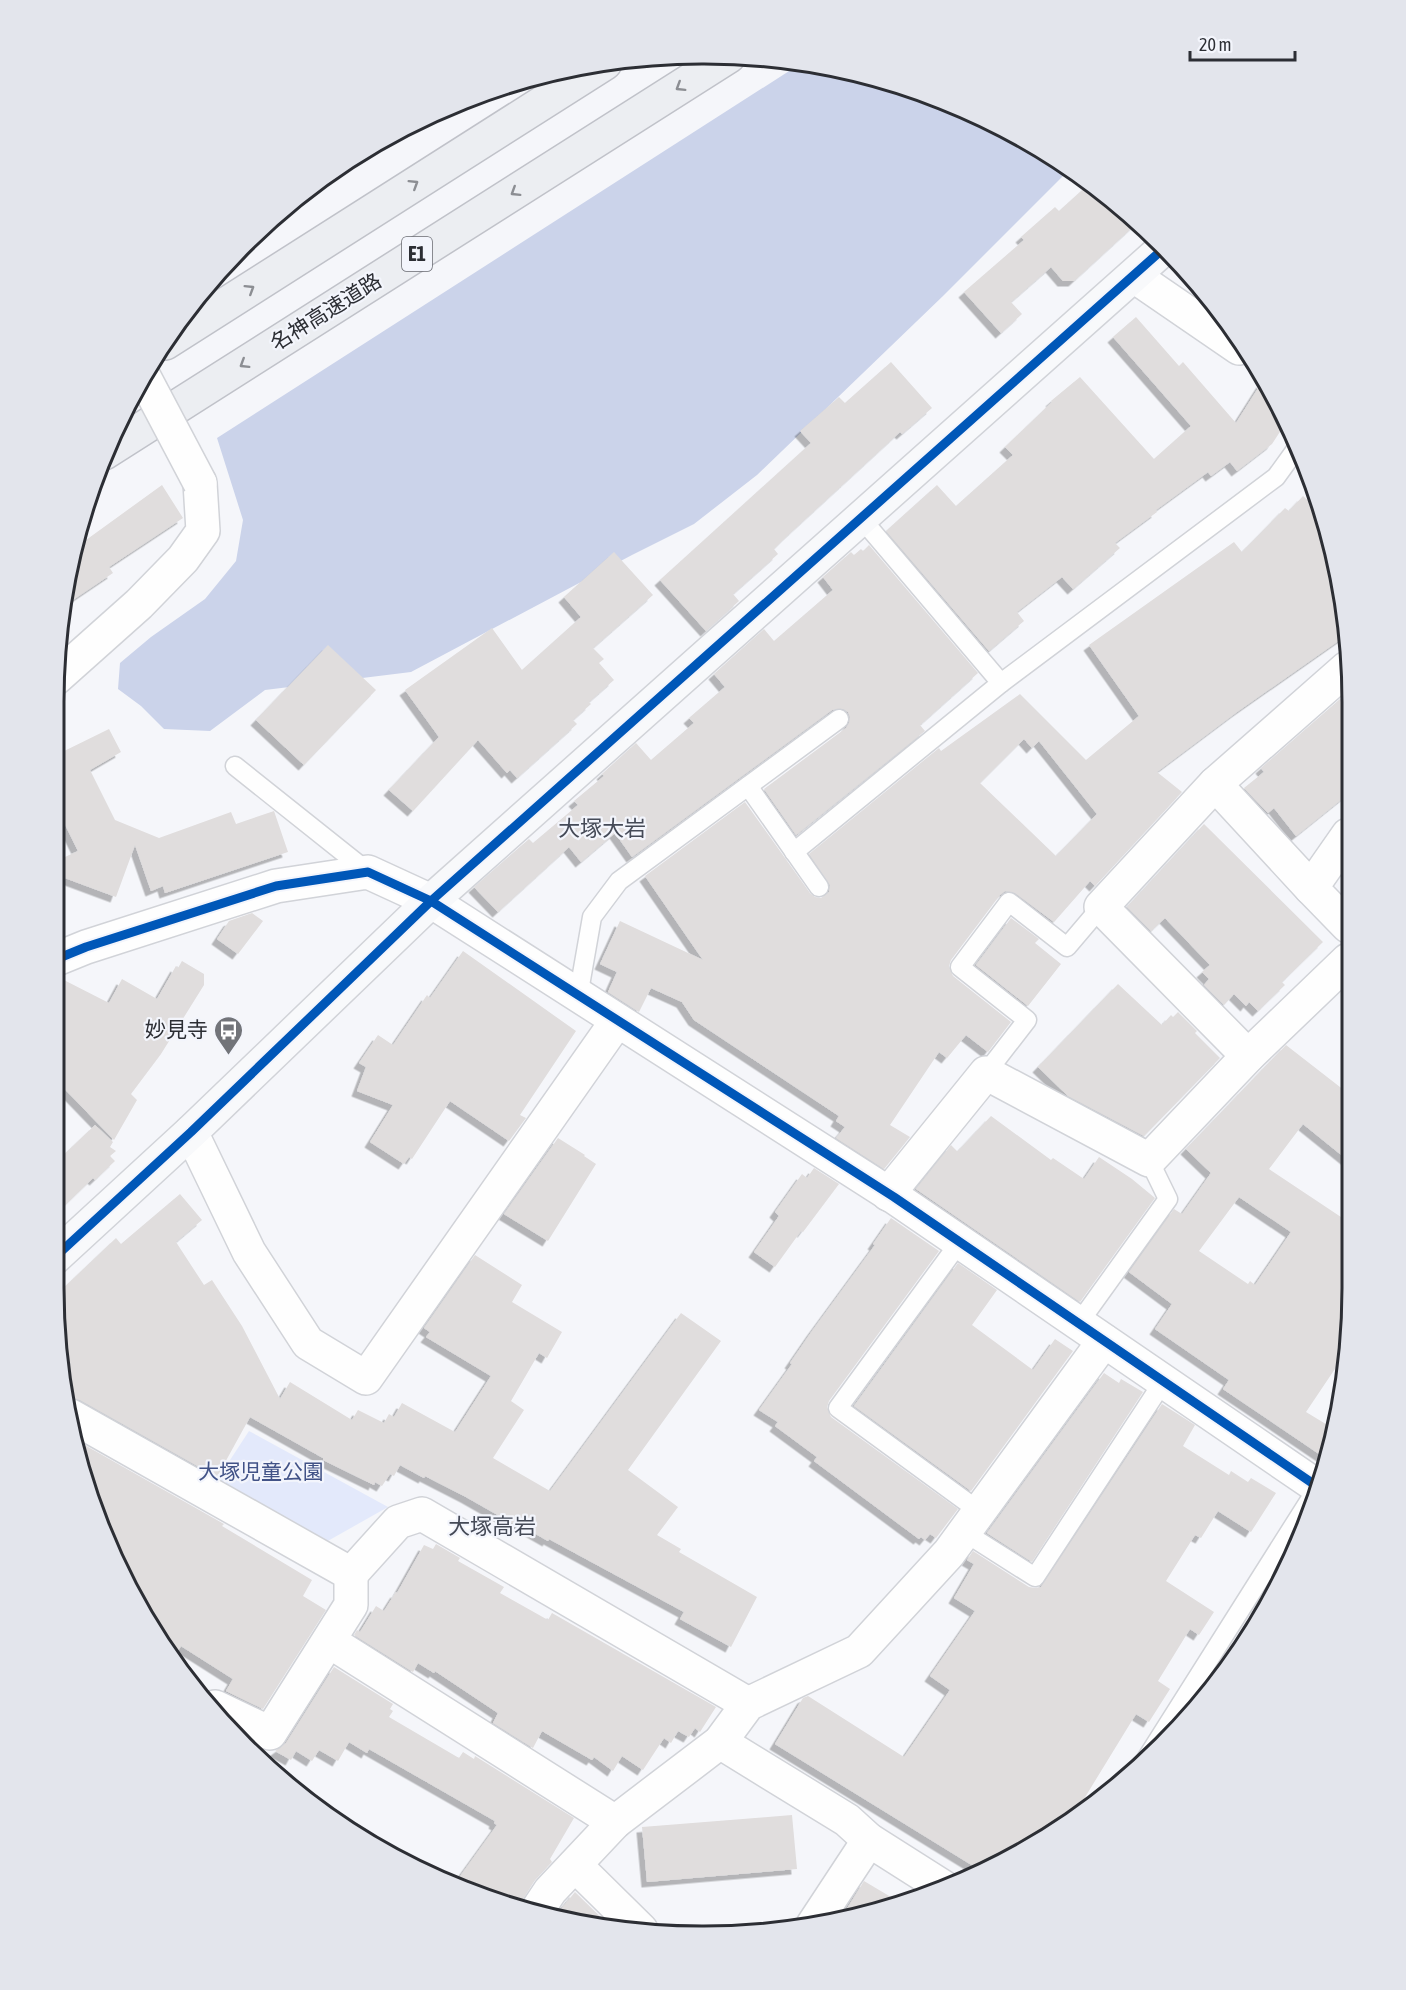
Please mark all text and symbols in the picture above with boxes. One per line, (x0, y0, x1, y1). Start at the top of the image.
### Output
scale bar (1190, 24, 1295, 62)
text: 20 m (1199, 34, 1231, 55)
one-way arrow (676, 80, 686, 92)
one-way arrow (407, 180, 418, 191)
one-way arrow (511, 184, 521, 196)
road number: E1 (402, 237, 432, 271)
street label: 名神高速道路 (266, 268, 385, 355)
one-way arrow (244, 284, 254, 296)
one-way arrow (240, 357, 251, 368)
district label: 大塚大岩 (558, 815, 646, 841)
bus stop icon: 妙見寺 (213, 1014, 245, 1056)
place label: 妙見寺 (145, 1017, 208, 1041)
park label: 大塚児童公園 (198, 1459, 324, 1483)
district label: 大塚高岩 (448, 1513, 536, 1539)

